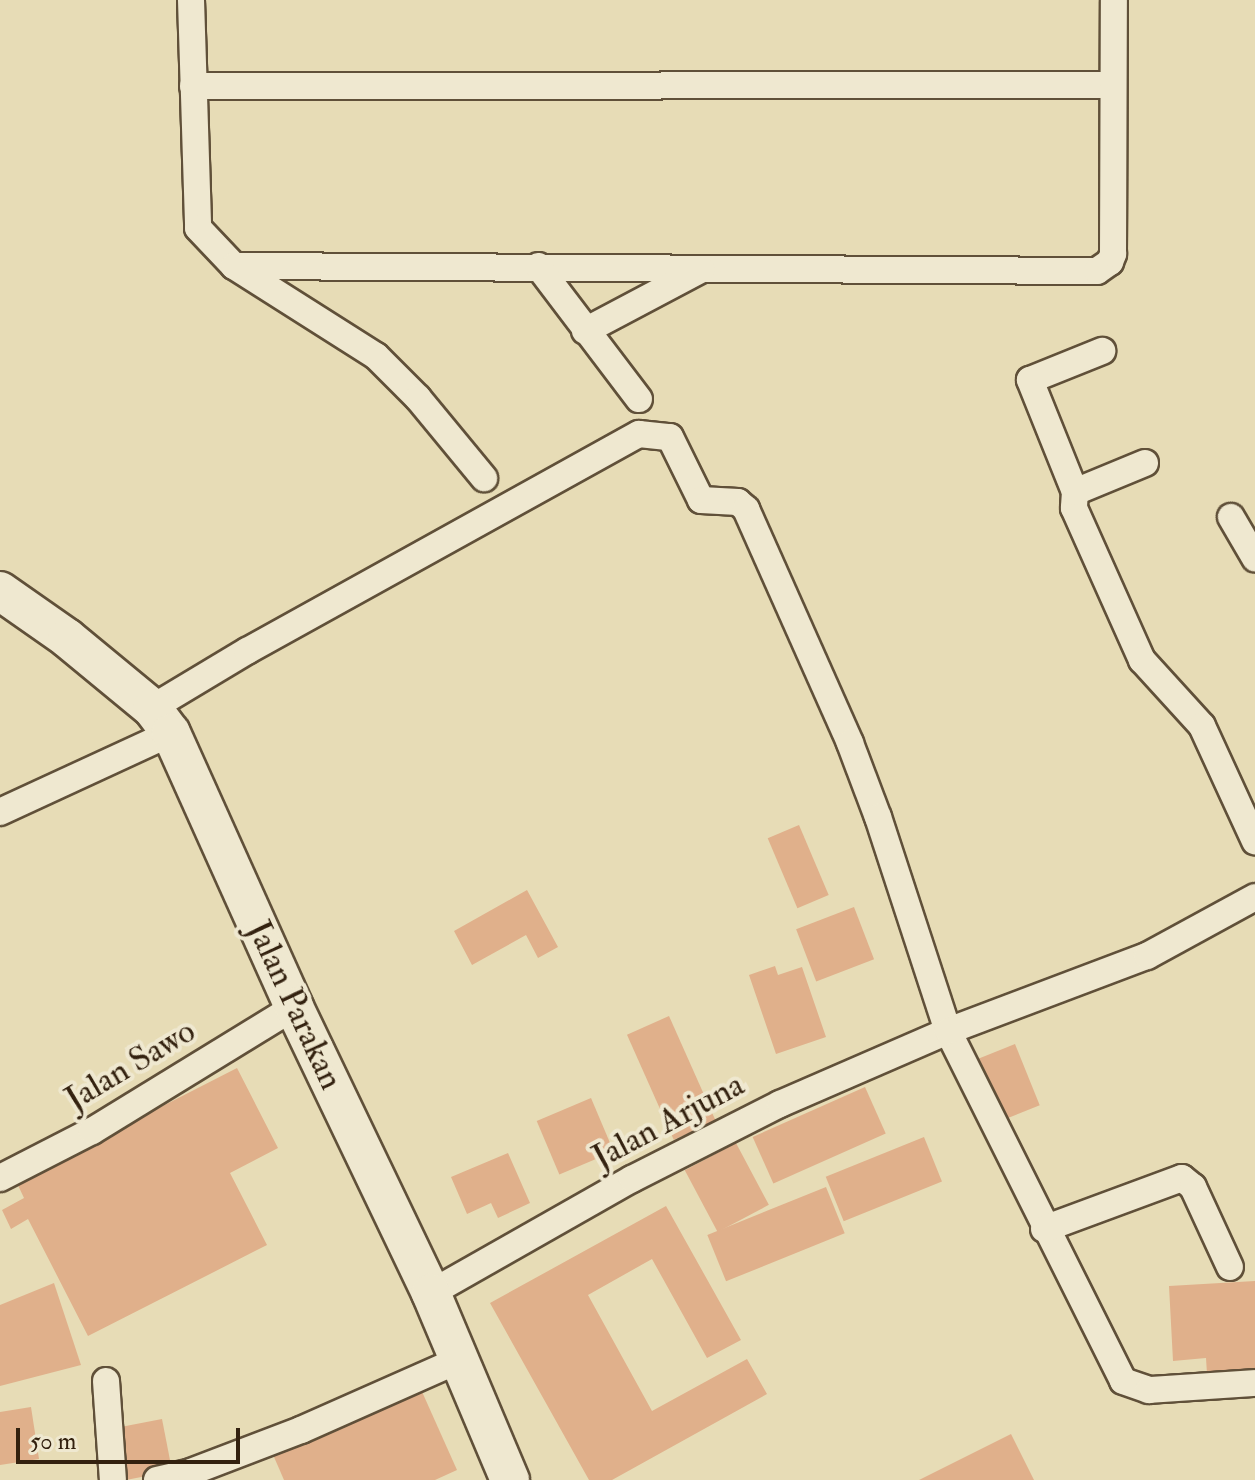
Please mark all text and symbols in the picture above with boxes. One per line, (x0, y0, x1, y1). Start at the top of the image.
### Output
street label: Jalan Parakan (238, 914, 352, 1096)
street label: Jalan Sawo (58, 1010, 202, 1120)
street label: Jalan Arjuna (585, 1064, 751, 1178)
scale bar (20, 1412, 244, 1462)
text: 50 m (30, 1426, 76, 1457)

